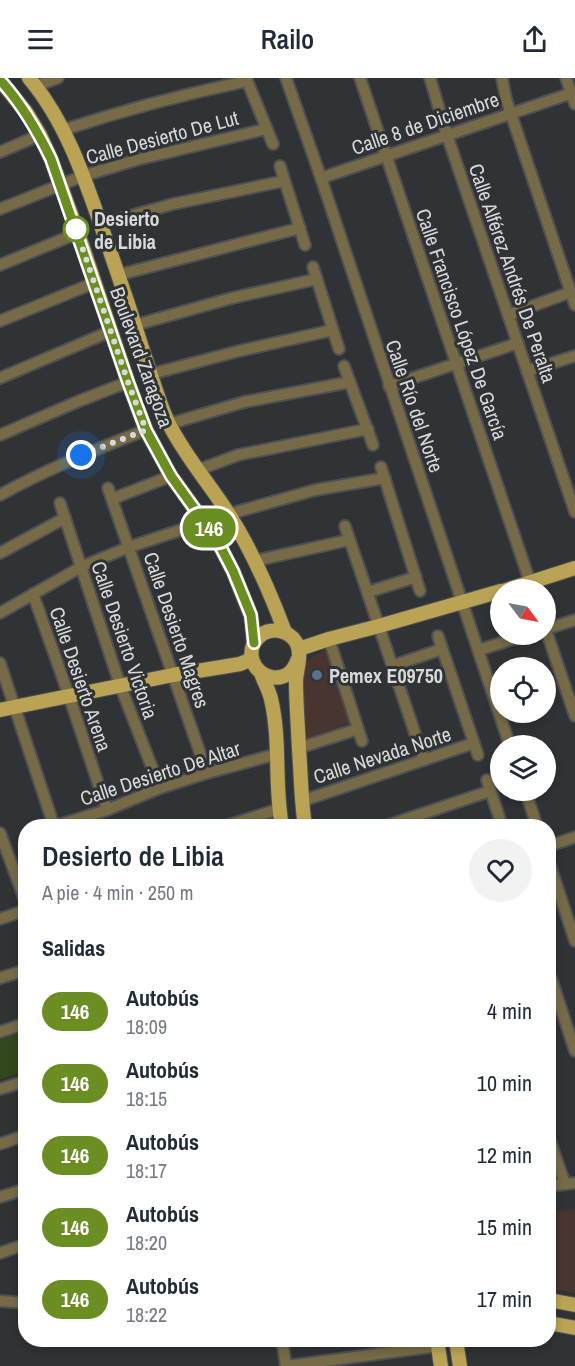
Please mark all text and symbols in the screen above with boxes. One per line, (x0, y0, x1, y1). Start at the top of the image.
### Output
text: Railo (261, 21, 314, 57)
icon: menu (24, 23, 57, 56)
icon: share (518, 23, 551, 56)
street label: Calle 8 de Diciembre (348, 85, 502, 161)
street label: Calle Desierto De Lut (83, 104, 242, 170)
street label: Calle Alférez Andrés De Peralta (463, 160, 563, 386)
place label: Desierto de Libia (94, 205, 160, 255)
street label: Calle Francisco López De García (410, 205, 514, 443)
marker: Desierto de Libia (63, 216, 89, 242)
street label: Boulevard Zaragoza (104, 283, 180, 431)
street label: Calle Río del Norte (380, 336, 450, 476)
your location (66, 440, 96, 470)
line badge: 146 (174, 508, 244, 548)
text: 146 (195, 514, 223, 543)
street label: Calle Desierto Magres (138, 548, 216, 712)
street label: Calle Desierto Victoria (85, 558, 165, 722)
north arrow (490, 579, 556, 645)
map controls (490, 579, 556, 801)
street label: Calle Desierto Arena (44, 603, 118, 755)
button: locate (490, 657, 556, 723)
place label: Pemex E09750 (329, 662, 443, 689)
marker: Pemex E09750 (310, 668, 324, 682)
street label: Calle Nevada Norte (310, 720, 454, 790)
street label: Calle Desierto De Altar (77, 734, 244, 812)
button: layers (490, 735, 556, 801)
text: Desierto de Libia (42, 837, 224, 875)
button: heart (469, 839, 532, 902)
text: A pie · 4 min · 250 m (42, 879, 193, 906)
text: Salidas (42, 933, 105, 963)
text: Autobús (126, 983, 199, 1013)
text: 4 min (487, 996, 532, 1026)
text: 146 (61, 997, 89, 1026)
text: 18:09 (126, 1013, 167, 1040)
text: Autobús (126, 1055, 199, 1085)
text: 10 min (477, 1068, 532, 1098)
text: 146 (61, 1069, 89, 1098)
text: 18:15 (126, 1085, 167, 1112)
text: Autobús (126, 1127, 199, 1157)
text: 12 min (477, 1140, 532, 1170)
text: 146 (61, 1141, 89, 1170)
text: 18:17 (126, 1157, 167, 1184)
text: Autobús (126, 1199, 199, 1229)
text: 15 min (477, 1212, 532, 1242)
text: 146 (61, 1213, 89, 1242)
text: 18:20 (126, 1229, 167, 1256)
text: Autobús (126, 1271, 199, 1301)
text: 17 min (477, 1284, 532, 1314)
text: 146 (61, 1285, 89, 1314)
text: 18:22 (126, 1301, 167, 1328)

